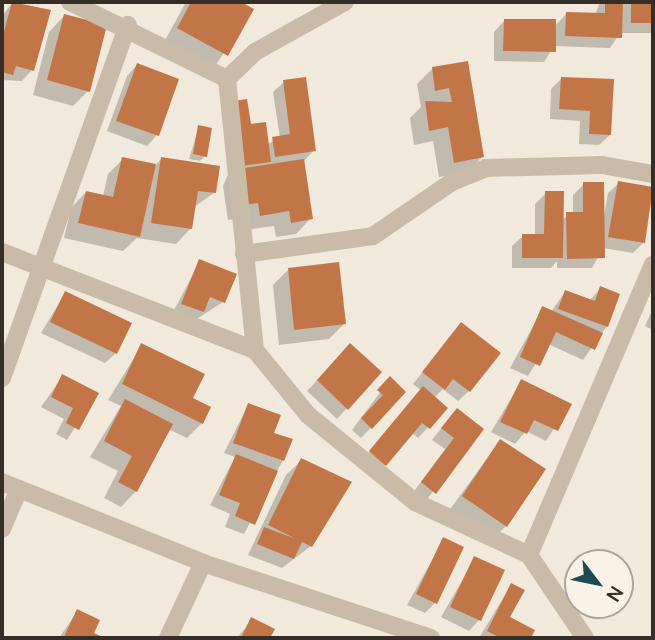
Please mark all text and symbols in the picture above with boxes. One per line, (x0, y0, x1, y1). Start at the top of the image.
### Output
north arrow (564, 549, 634, 619)
text: N (600, 581, 630, 607)

